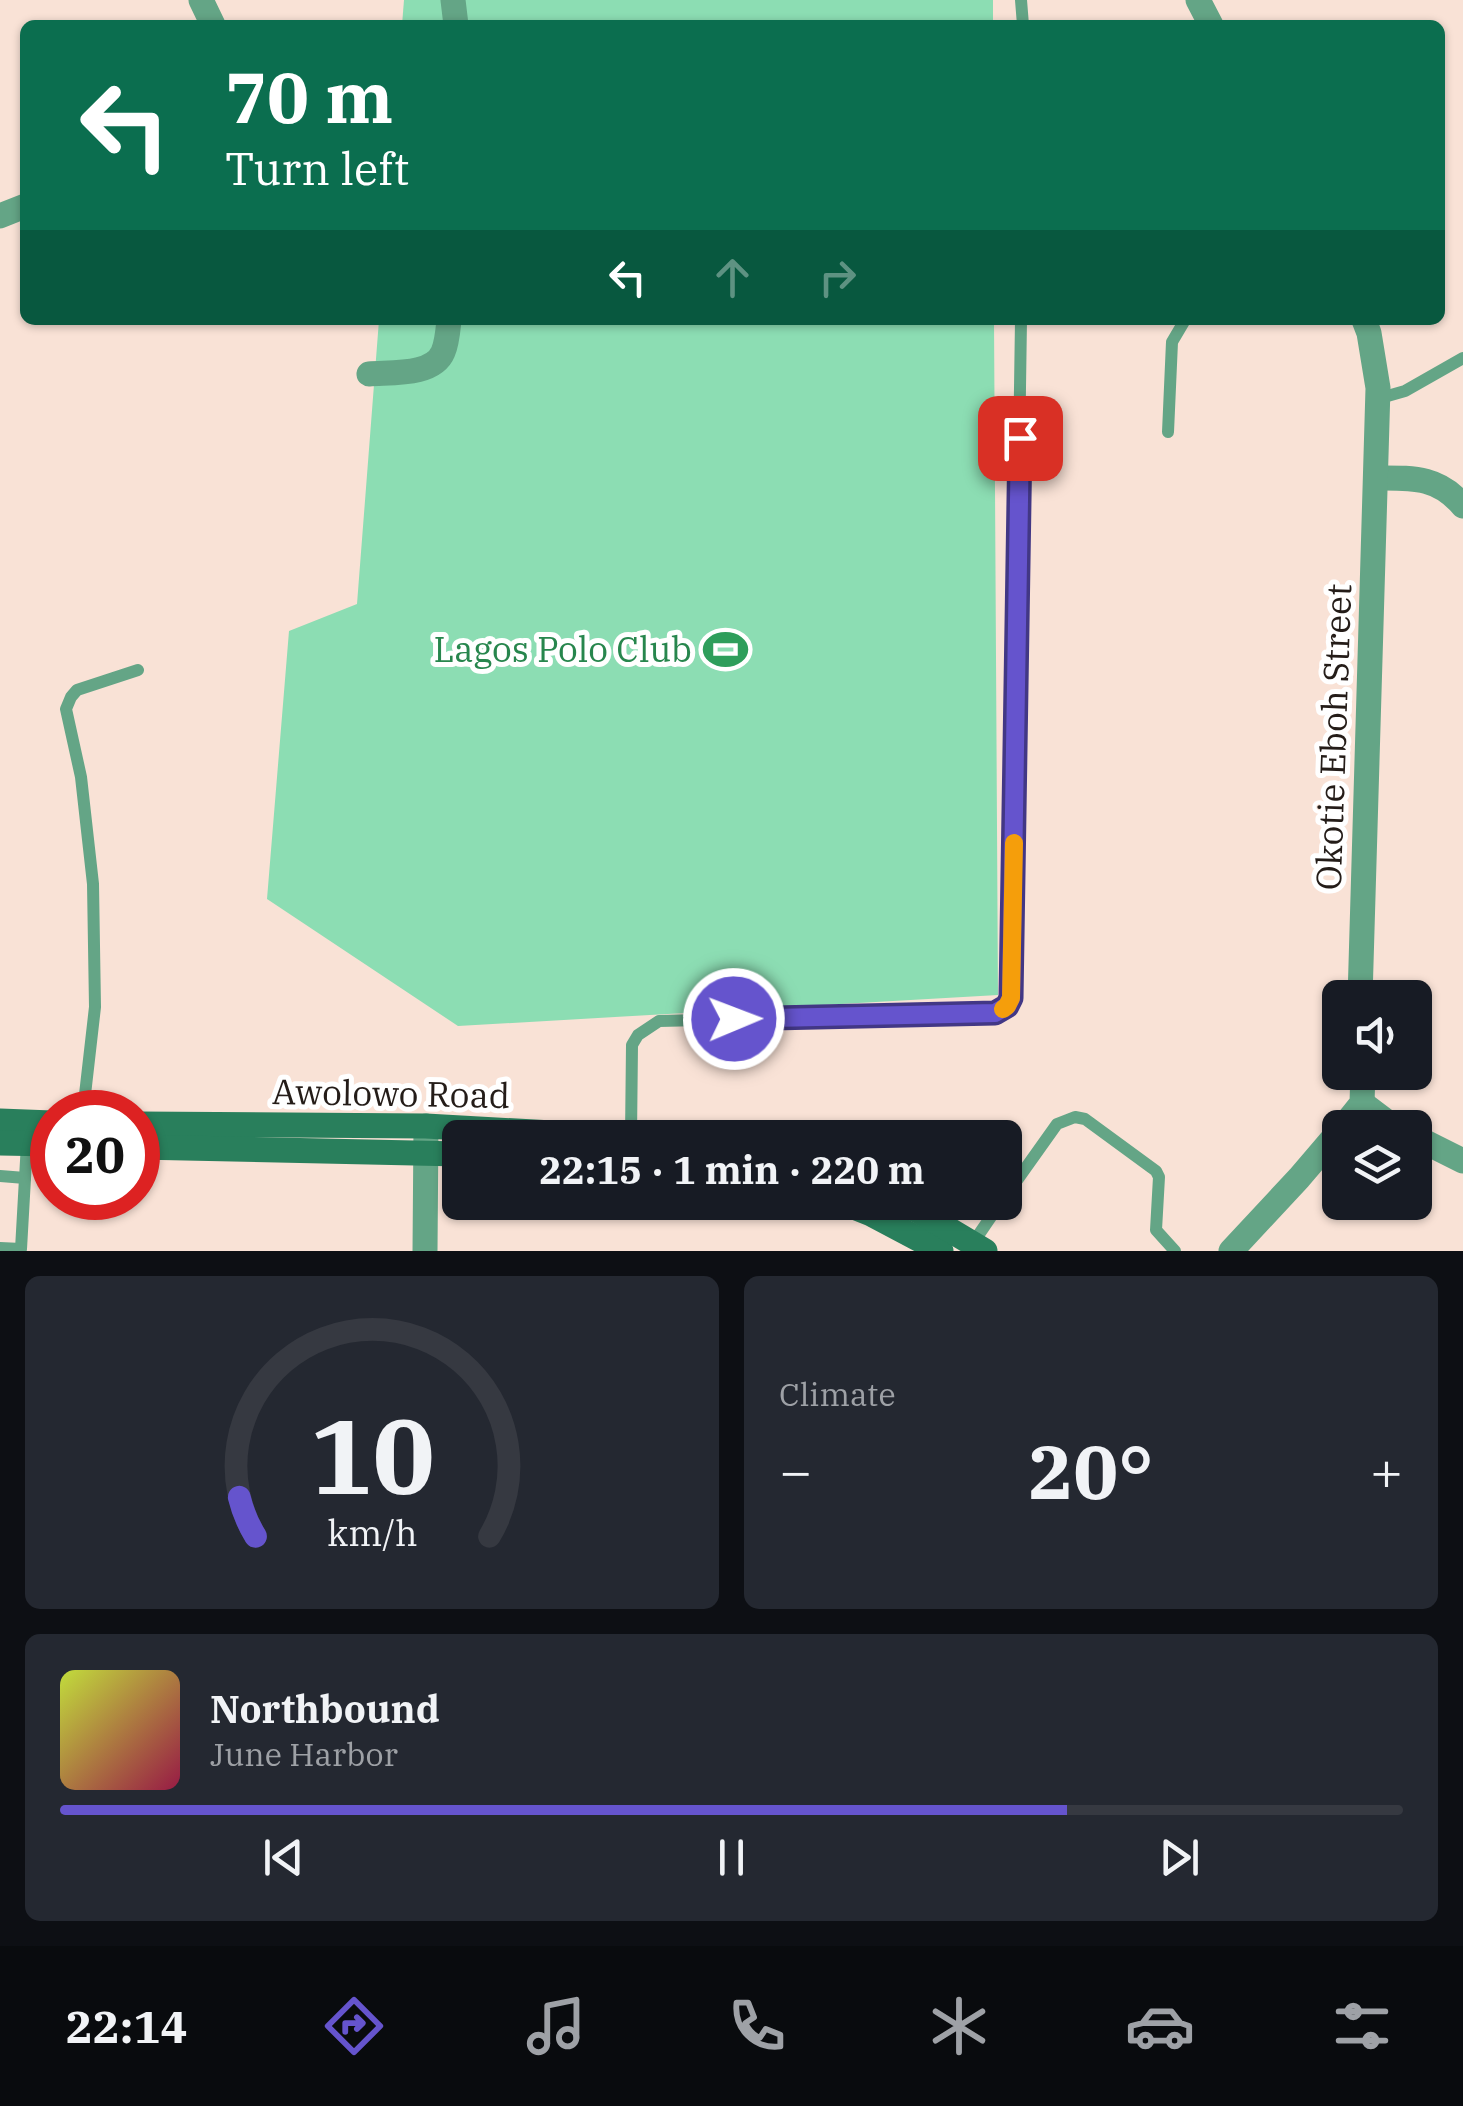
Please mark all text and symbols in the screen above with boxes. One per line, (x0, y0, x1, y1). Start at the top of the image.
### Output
text: 70 m (225, 51, 393, 142)
icon: left (60, 60, 190, 190)
text: Turn left (225, 139, 409, 197)
icon: left (600, 250, 655, 305)
icon: ahead (705, 250, 760, 305)
icon: right (810, 250, 865, 305)
pin (978, 396, 1063, 481)
icon: arrive (993, 411, 1048, 466)
street label: Okotie Eboh Street (1305, 583, 1361, 891)
sports icon: Lagos Polo Club (701, 625, 749, 673)
place label: Lagos Polo Club (433, 626, 692, 672)
position arrow (682, 967, 786, 1071)
map controls (1322, 980, 1432, 1220)
button: sound (1322, 980, 1432, 1090)
street label: Awolowo Road (271, 1068, 511, 1118)
speed limit sign: 20 (30, 1090, 160, 1220)
button: layers (1322, 1110, 1432, 1220)
text: 22:15 · 1 min · 220 m (539, 1145, 925, 1194)
text: Climate (779, 1373, 896, 1415)
text: 10 (310, 1387, 434, 1523)
text: 20° (1028, 1422, 1154, 1520)
text: − (779, 1435, 812, 1506)
text: + (1370, 1435, 1403, 1506)
text: km/h (327, 1509, 417, 1556)
text: Northbound (210, 1684, 440, 1733)
text: June Harbor (210, 1733, 398, 1775)
icon: previous (256, 1830, 311, 1885)
icon: pause (704, 1830, 759, 1885)
icon: next (1152, 1830, 1207, 1885)
icon: directions (319, 1991, 389, 2061)
icon: music (521, 1991, 591, 2061)
icon: phone (722, 1991, 792, 2061)
icon: climate (924, 1991, 994, 2061)
icon: car (1125, 1991, 1195, 2061)
icon: filters (1327, 1991, 1397, 2061)
text: 22:14 (66, 1997, 187, 2055)

